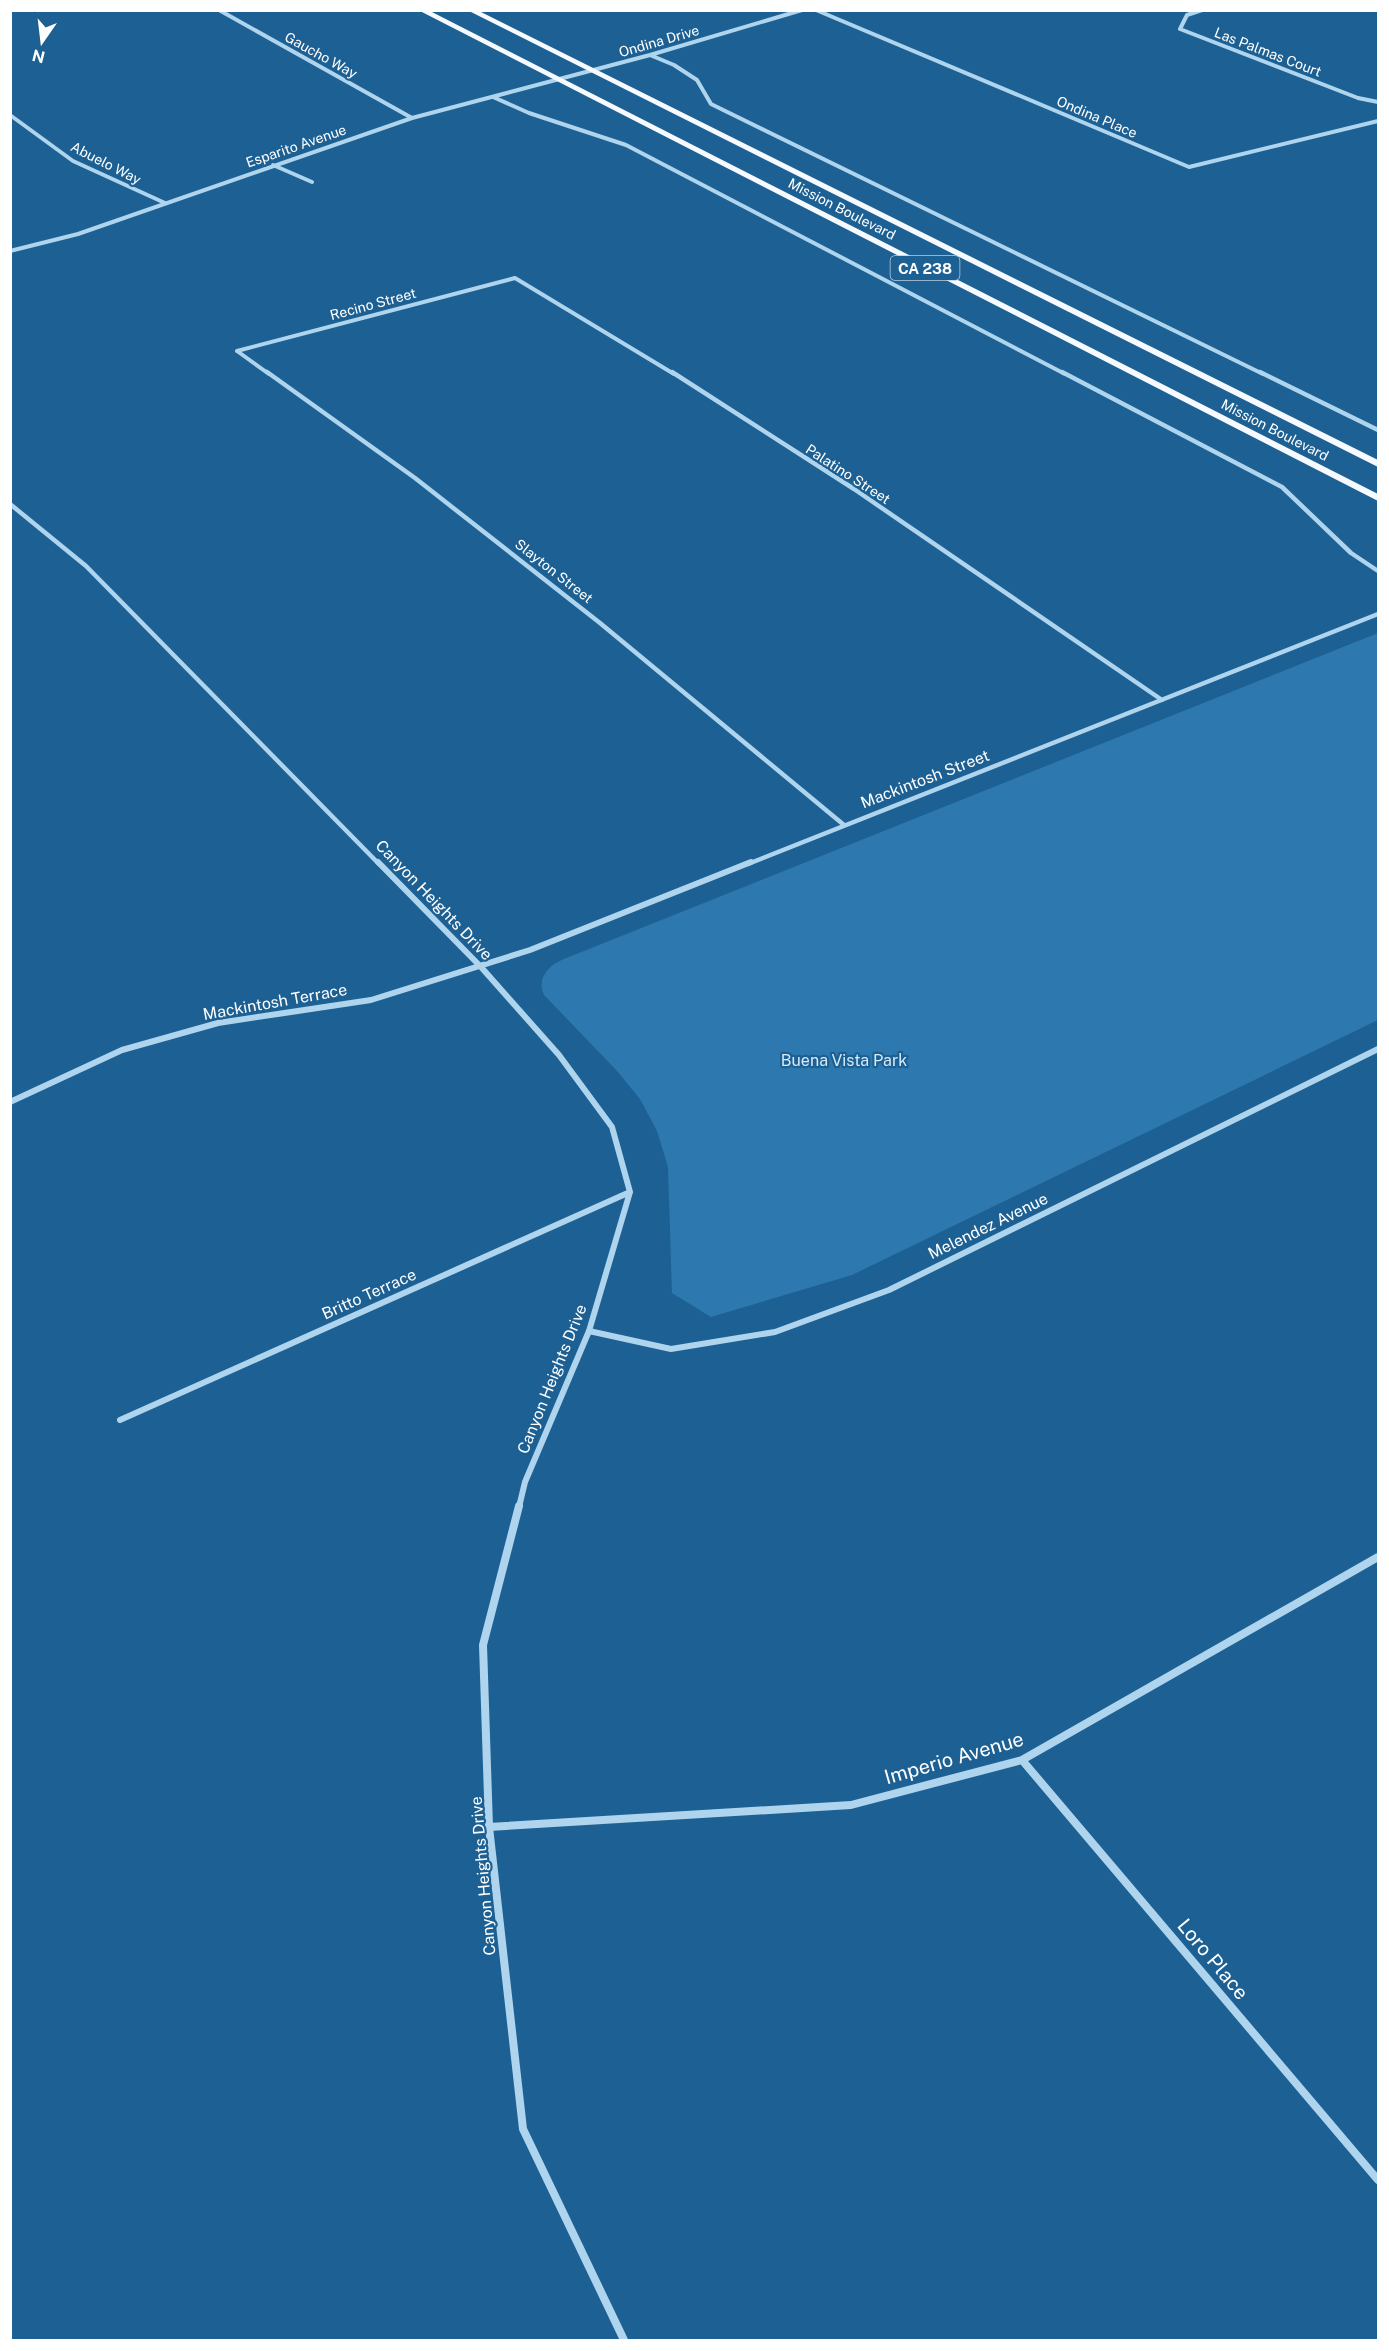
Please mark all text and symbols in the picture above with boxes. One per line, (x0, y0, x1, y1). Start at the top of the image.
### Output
north arrow (12, 12, 72, 72)
street label: Ondina Drive (617, 22, 701, 60)
street label: Las Palmas Court (1212, 24, 1324, 80)
street label: Gaucho Way (282, 29, 360, 82)
text: N (30, 45, 47, 67)
street label: Ondina Place (1054, 93, 1140, 141)
street label: Esparito Avenue (244, 121, 348, 171)
street label: Abuelo Way (68, 138, 144, 188)
street label: Mission Boulevard (786, 175, 898, 243)
road number: CA 238 (890, 256, 960, 280)
street label: Recino Street (328, 285, 418, 323)
street label: Mission Boulevard (1219, 396, 1331, 464)
street label: Palatino Street (803, 441, 893, 507)
street label: Slayton Street (512, 536, 596, 606)
street label: Mackintosh Street (858, 746, 992, 812)
street label: Canyon Heights Drive (372, 836, 496, 964)
street label: Mackintosh Terrace (201, 980, 349, 1024)
park label: Buena Vista Park (781, 1051, 907, 1070)
street label: Melendez Avenue (925, 1189, 1051, 1263)
street label: Britto Terrace (319, 1265, 419, 1323)
street label: Canyon Heights Drive (513, 1301, 591, 1457)
street label: Imperio Avenue (882, 1727, 1026, 1789)
street label: Canyon Heights Drive (467, 1796, 499, 1956)
street label: Loro Place (1172, 1914, 1254, 2004)

